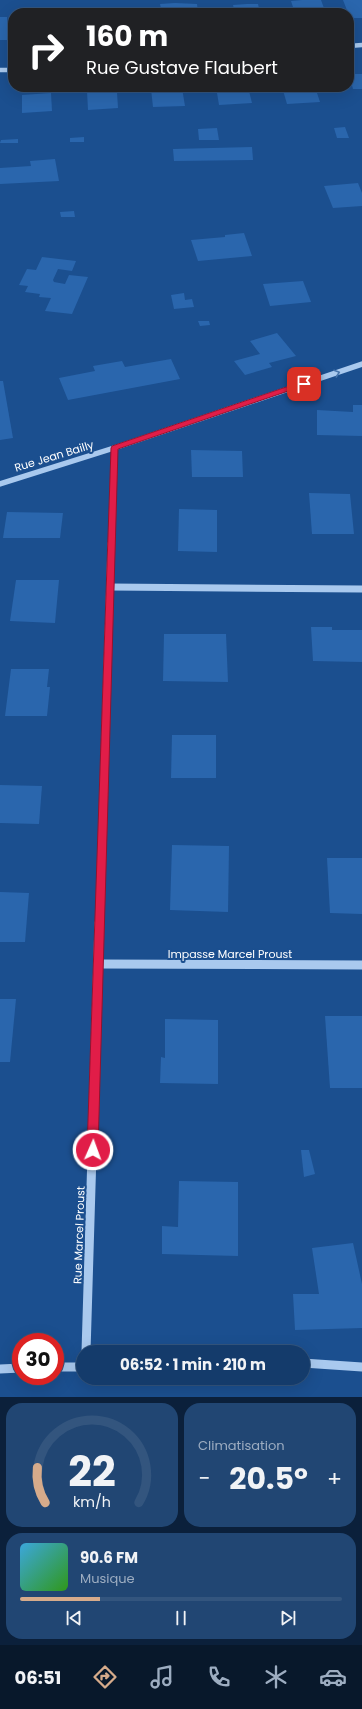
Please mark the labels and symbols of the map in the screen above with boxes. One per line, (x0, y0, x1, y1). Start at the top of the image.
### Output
pin (287, 367, 321, 401)
one-way arrow (333, 369, 340, 377)
street label: Rue Jean Bailly (12, 436, 96, 476)
street label: Impasse Marcel Proust (168, 946, 292, 962)
position arrow (72, 1129, 114, 1171)
street label: Rue Marcel Proust (69, 1186, 89, 1284)
speed limit sign: 30 (12, 1333, 64, 1385)

